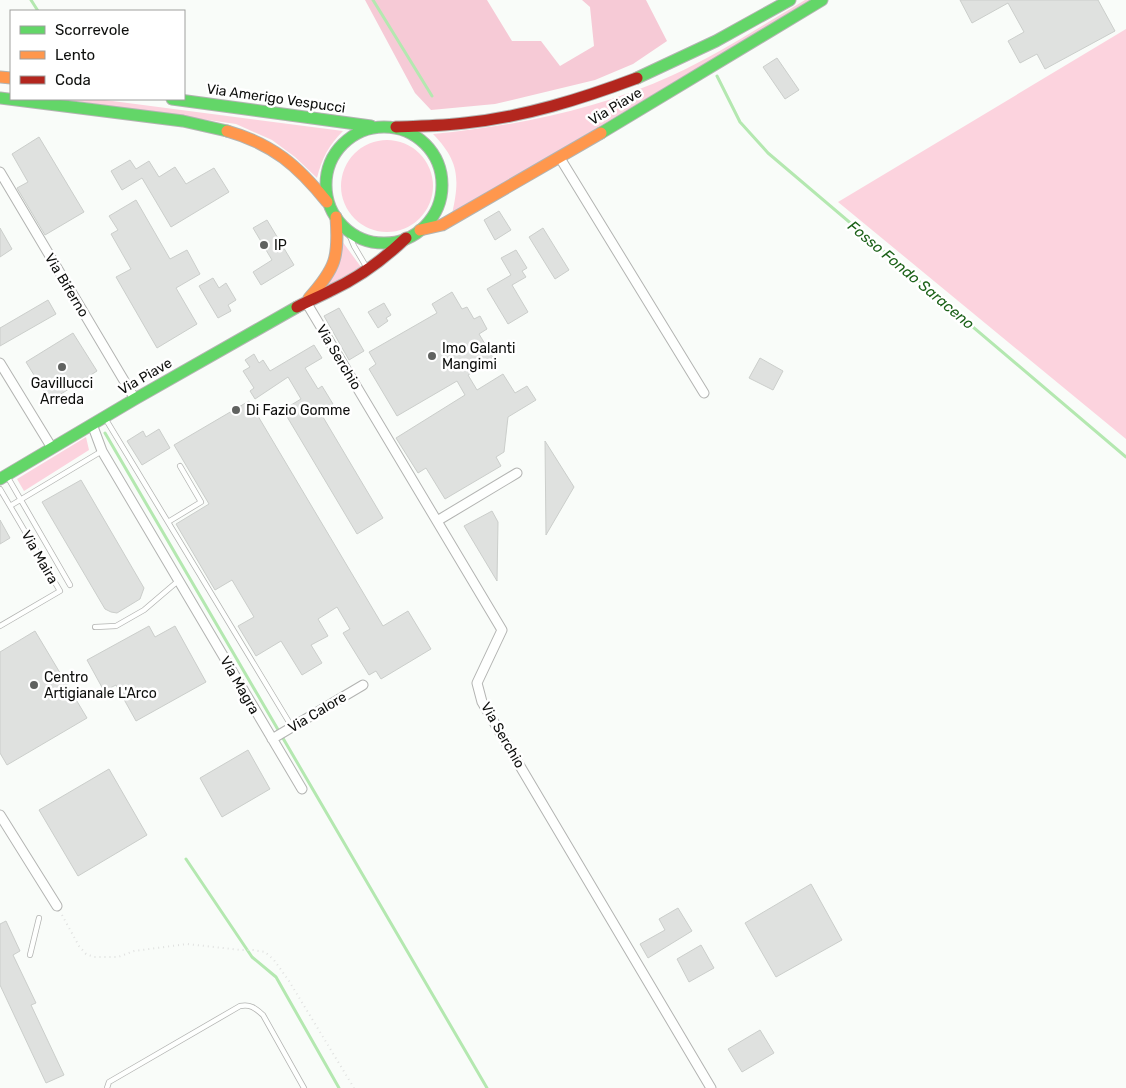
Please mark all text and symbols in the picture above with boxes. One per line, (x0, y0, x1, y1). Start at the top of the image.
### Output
legend (10, 10, 185, 100)
text: Scorrevole (55, 21, 129, 39)
text: Lento (55, 46, 95, 64)
text: Coda (55, 71, 91, 89)
street label: Via Amerigo Vespucci (205, 80, 347, 117)
street label: Via Piave (586, 84, 645, 129)
water label: Fosso Fondo Saraceno (844, 217, 978, 333)
place label: IP (274, 237, 287, 254)
marker: IP (258, 239, 270, 251)
street label: Via Biferno (41, 250, 92, 320)
street label: Via Serchio (312, 322, 365, 393)
place label: Imo Galanti Mangimi (442, 340, 515, 373)
marker: Imo Galanti Mangimi (426, 350, 438, 362)
street label: Via Piave (115, 354, 175, 399)
marker: Gavillucci Arreda (56, 361, 68, 373)
place label: Gavillucci Arreda (31, 375, 93, 408)
place label: Di Fazio Gomme (246, 402, 350, 419)
marker: Di Fazio Gomme (230, 404, 242, 416)
street label: Via Maira (17, 528, 62, 587)
street label: Via Magra (216, 653, 263, 717)
place label: Centro Artigianale L'Arco (44, 669, 157, 702)
marker: Centro Artigianale L'Arco (28, 679, 40, 691)
street label: Via Calore (285, 688, 350, 737)
street label: Via Serchio (477, 699, 528, 771)

